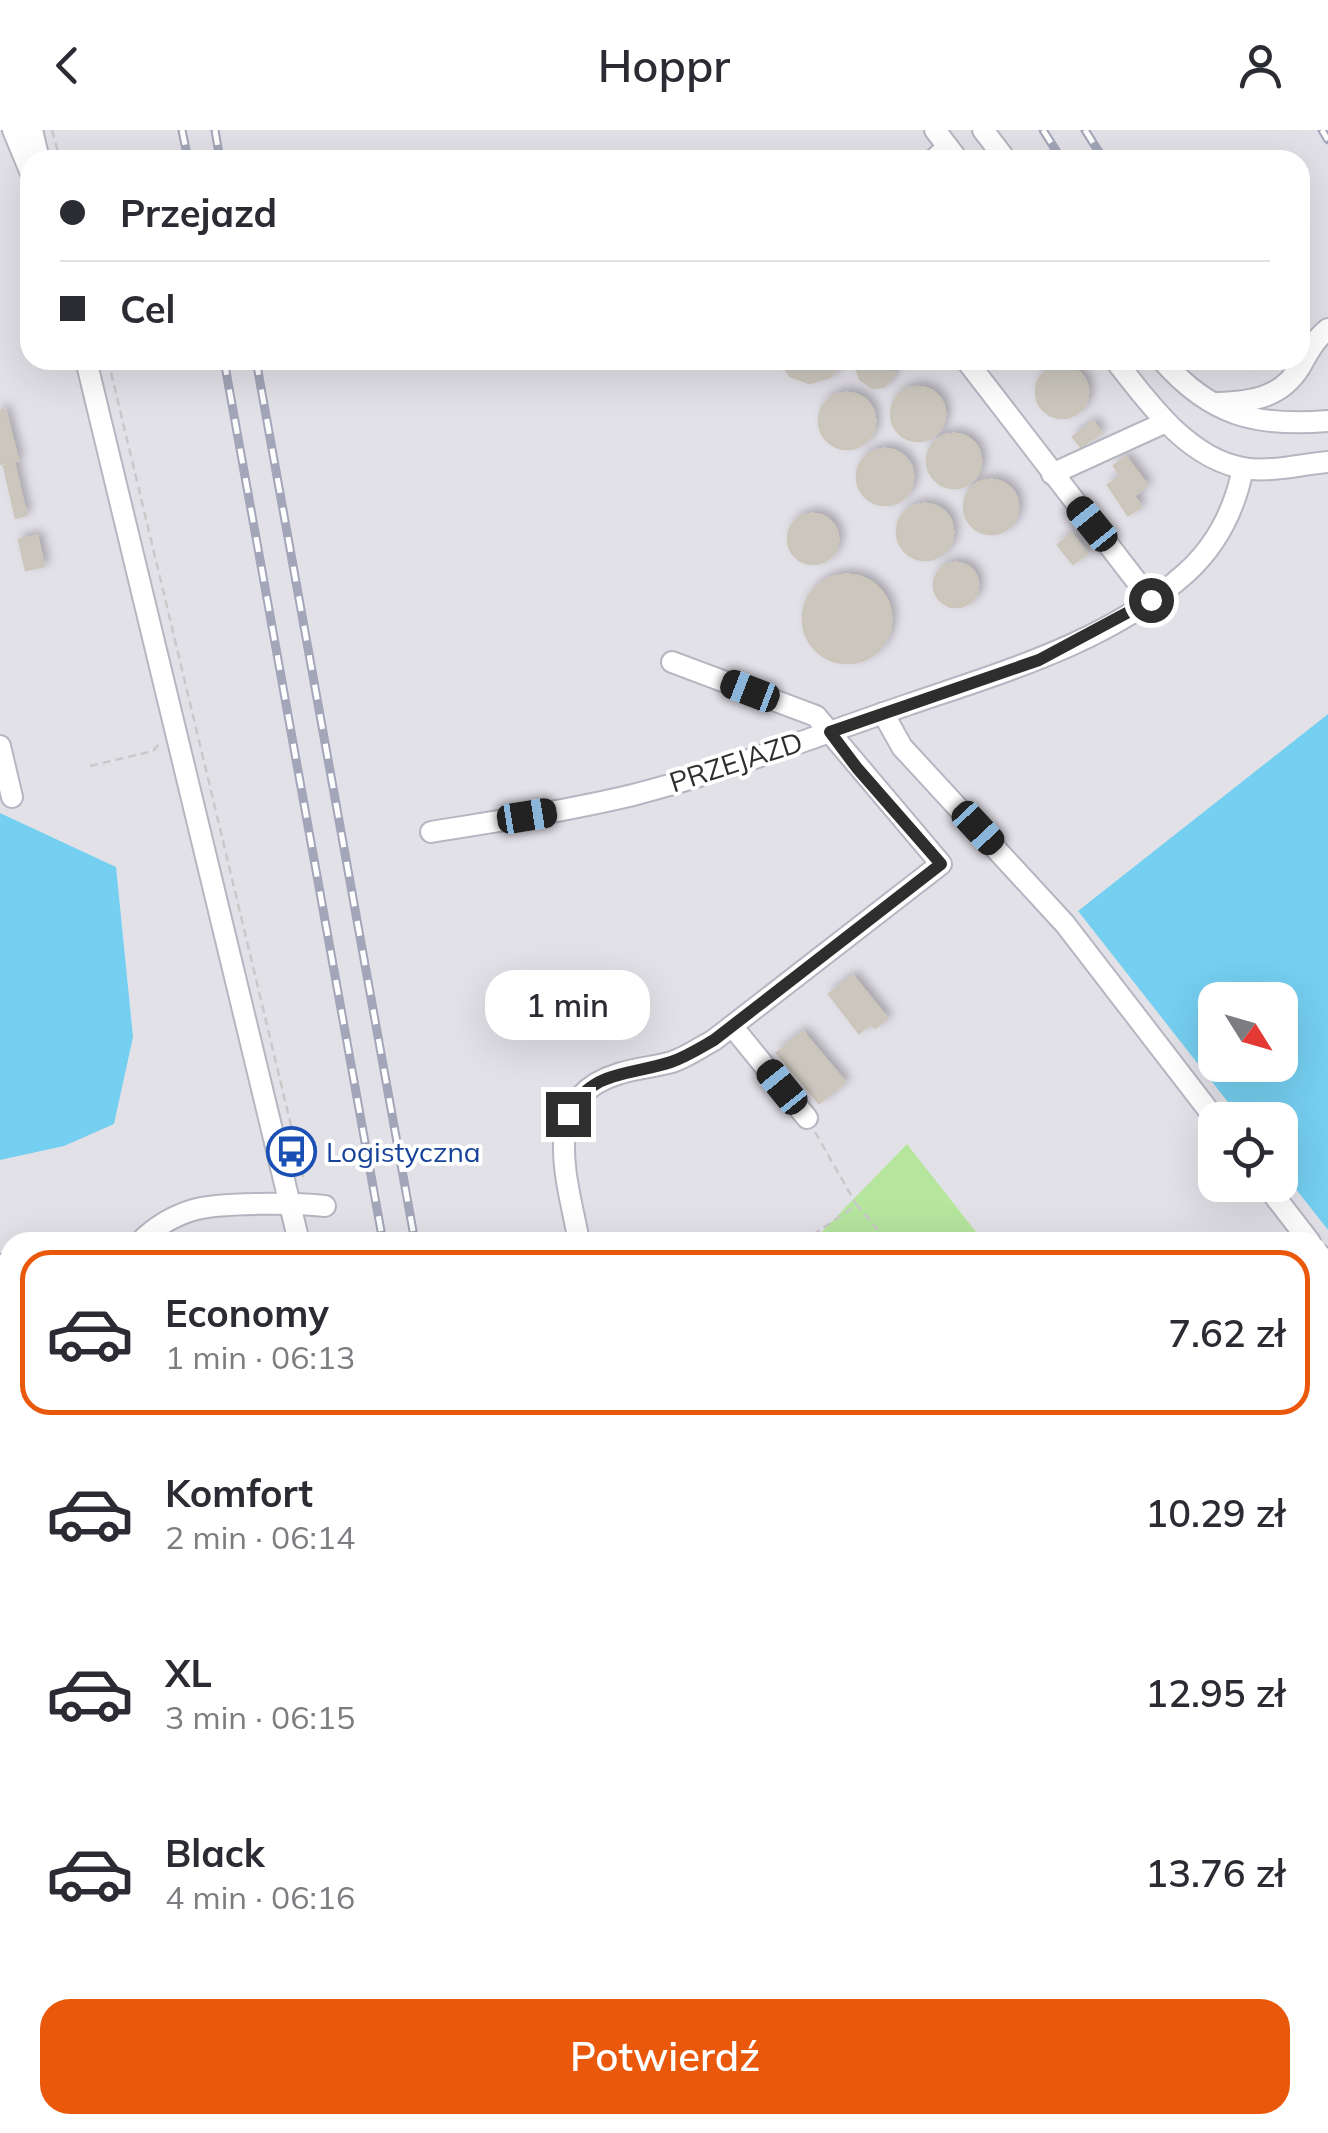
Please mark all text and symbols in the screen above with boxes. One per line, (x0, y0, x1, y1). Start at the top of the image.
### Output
text: Hoppr (598, 37, 730, 93)
icon: back (40, 38, 95, 93)
icon: person (1233, 38, 1288, 93)
text: Przejazd (120, 189, 277, 237)
text: Cel (120, 285, 175, 333)
car (1061, 491, 1123, 557)
route start (1129, 578, 1174, 623)
car (717, 666, 783, 716)
street label: PRZEJAZD (665, 724, 807, 799)
car (495, 796, 559, 836)
car (947, 796, 1009, 860)
callout: 1 min (486, 969, 650, 1039)
north arrow (1198, 982, 1298, 1082)
map controls (1198, 982, 1298, 1202)
text: 1 min (526, 985, 609, 1025)
car (751, 1054, 813, 1120)
route end (546, 1092, 591, 1137)
button: locate (1198, 1102, 1298, 1202)
bus stop icon: Logistyczna (265, 1126, 317, 1178)
place label: Logistyczna (326, 1134, 481, 1169)
icon: car (45, 1288, 135, 1378)
text: Economy (165, 1289, 329, 1337)
text: 7.62 zł (1168, 1309, 1285, 1357)
text: 1 min · 06:13 (165, 1337, 355, 1377)
icon: car (45, 1468, 135, 1558)
text: Komfort (165, 1469, 313, 1517)
text: 10.29 zł (1145, 1489, 1285, 1537)
text: 2 min · 06:14 (165, 1517, 355, 1557)
icon: car (45, 1648, 135, 1738)
text: XL (165, 1649, 212, 1697)
text: 12.95 zł (1145, 1669, 1285, 1717)
text: 3 min · 06:15 (165, 1697, 355, 1737)
icon: car (45, 1828, 135, 1918)
text: Black (165, 1829, 265, 1877)
text: 13.76 zł (1145, 1849, 1285, 1897)
text: 4 min · 06:16 (165, 1877, 355, 1917)
button: Potwierdź (40, 1999, 1290, 2114)

